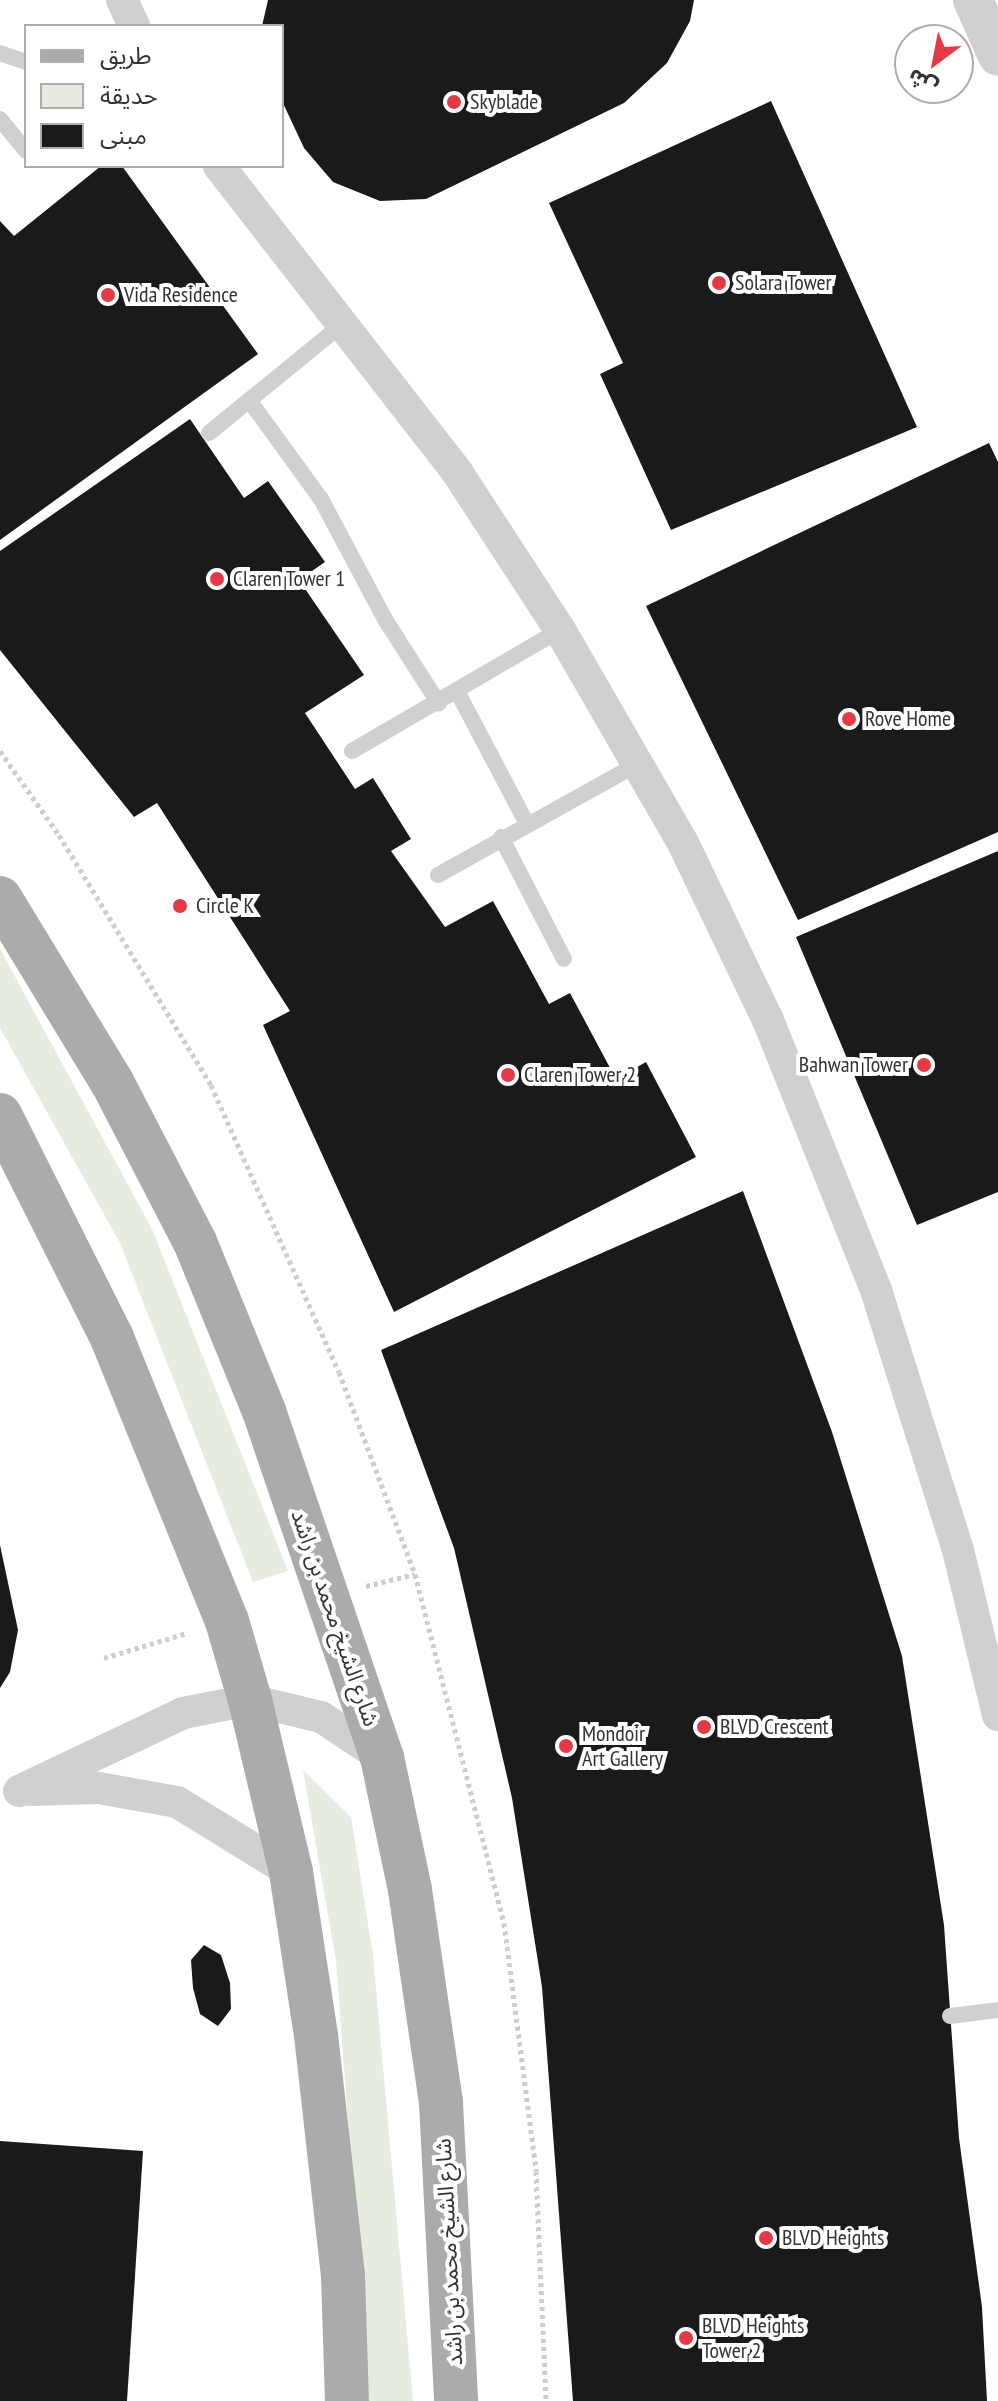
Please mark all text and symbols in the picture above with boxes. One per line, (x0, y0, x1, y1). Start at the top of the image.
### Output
legend (24, 24, 284, 168)
north arrow (894, 24, 974, 104)
text: طريق (100, 40, 152, 71)
text: ش (902, 63, 943, 103)
text: حديقة (100, 80, 158, 111)
place label: Skyblade (470, 89, 538, 115)
marker: Skyblade (445, 93, 463, 111)
text: مبنى (100, 120, 147, 151)
place label: Solara Tower (735, 270, 832, 296)
marker: Solara Tower (710, 274, 728, 292)
place label: Vida Residence (124, 282, 238, 308)
marker: Vida Residence (99, 286, 117, 304)
place label: Claren Tower 1 (233, 566, 346, 592)
marker: Claren Tower 1 (208, 570, 226, 588)
place label: Rove Home (865, 706, 951, 732)
marker: Rove Home (840, 710, 858, 728)
place label: Circle K (196, 893, 254, 919)
marker: Circle K (171, 897, 189, 915)
place label: Bahwan Tower (798, 1052, 908, 1078)
marker: Bahwan Tower (915, 1056, 933, 1074)
place label: Claren Tower 2 (524, 1062, 637, 1088)
marker: Claren Tower 2 (499, 1066, 517, 1084)
street label: شارع الشيخ محمد بن راشد (286, 1506, 384, 1730)
place label: BLVD Crescent (720, 1714, 829, 1740)
marker: BLVD Crescent (695, 1718, 713, 1736)
place label: Mondoir Art Gallery (582, 1720, 663, 1772)
marker: Mondoir Art Gallery (557, 1737, 575, 1755)
street label: شارع الشيخ محمد بن راشد (430, 2138, 468, 2366)
place label: BLVD Heights (782, 2225, 884, 2251)
marker: BLVD Heights (757, 2229, 775, 2247)
place label: BLVD Heights Tower 2 (702, 2312, 804, 2364)
marker: BLVD Heights Tower 2 (677, 2329, 695, 2347)

